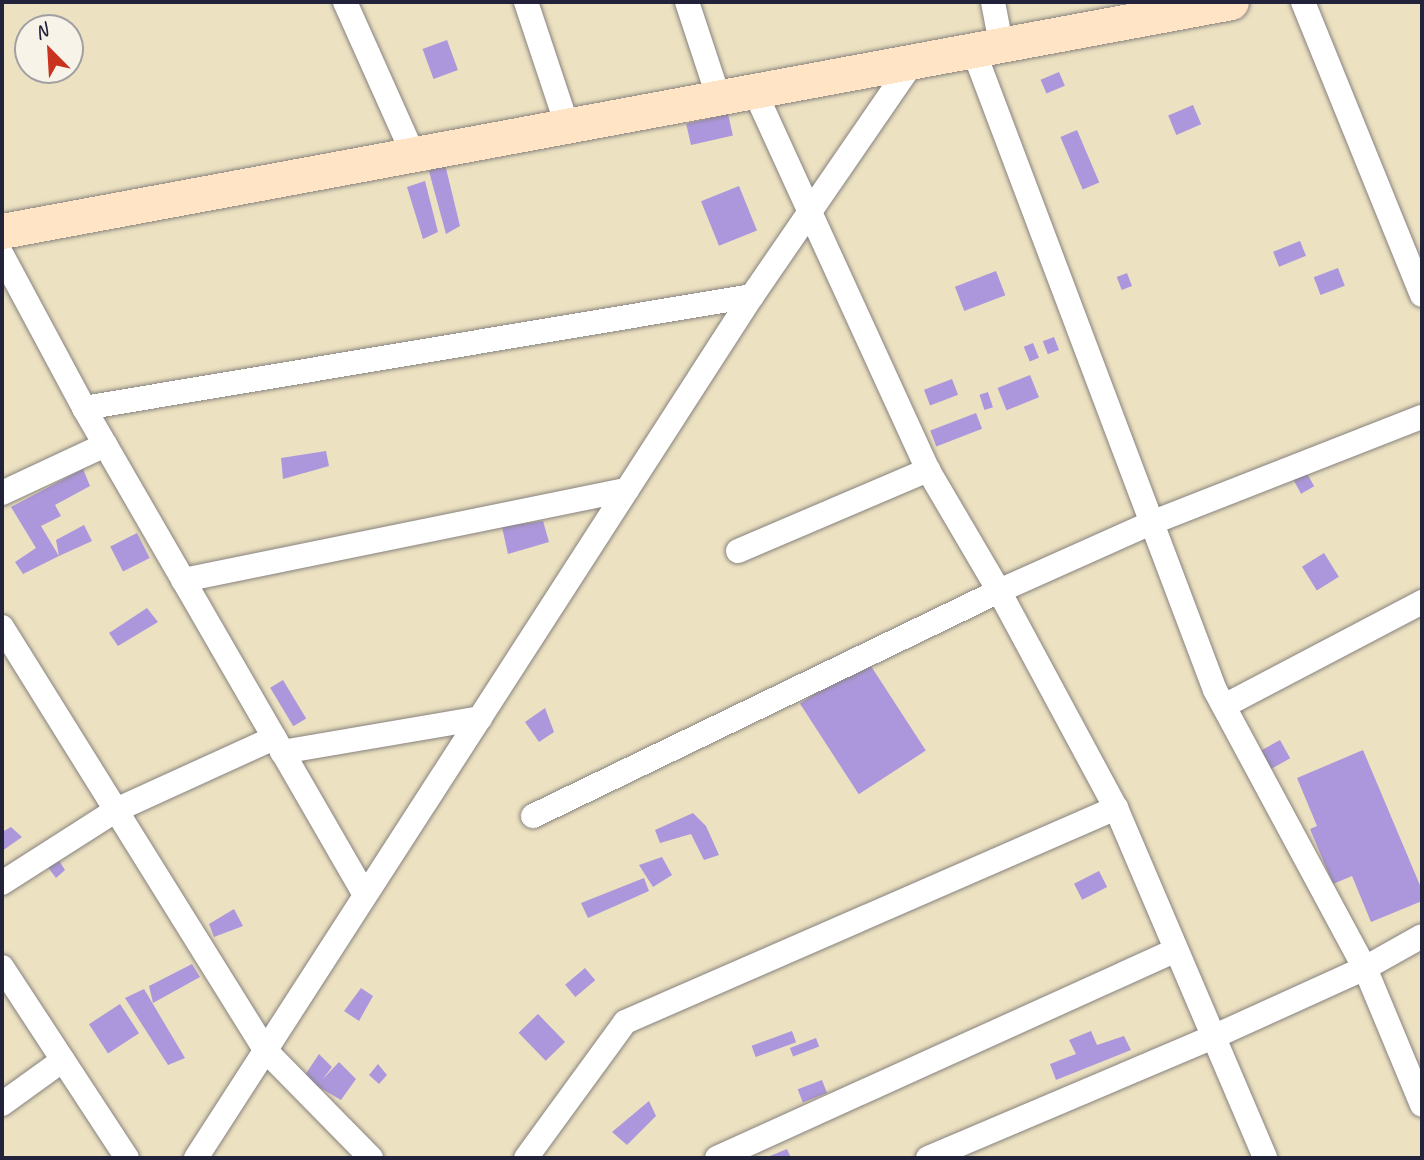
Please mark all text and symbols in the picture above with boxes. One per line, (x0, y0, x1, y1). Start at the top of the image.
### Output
north arrow (14, 14, 84, 84)
text: N (31, 18, 52, 45)

